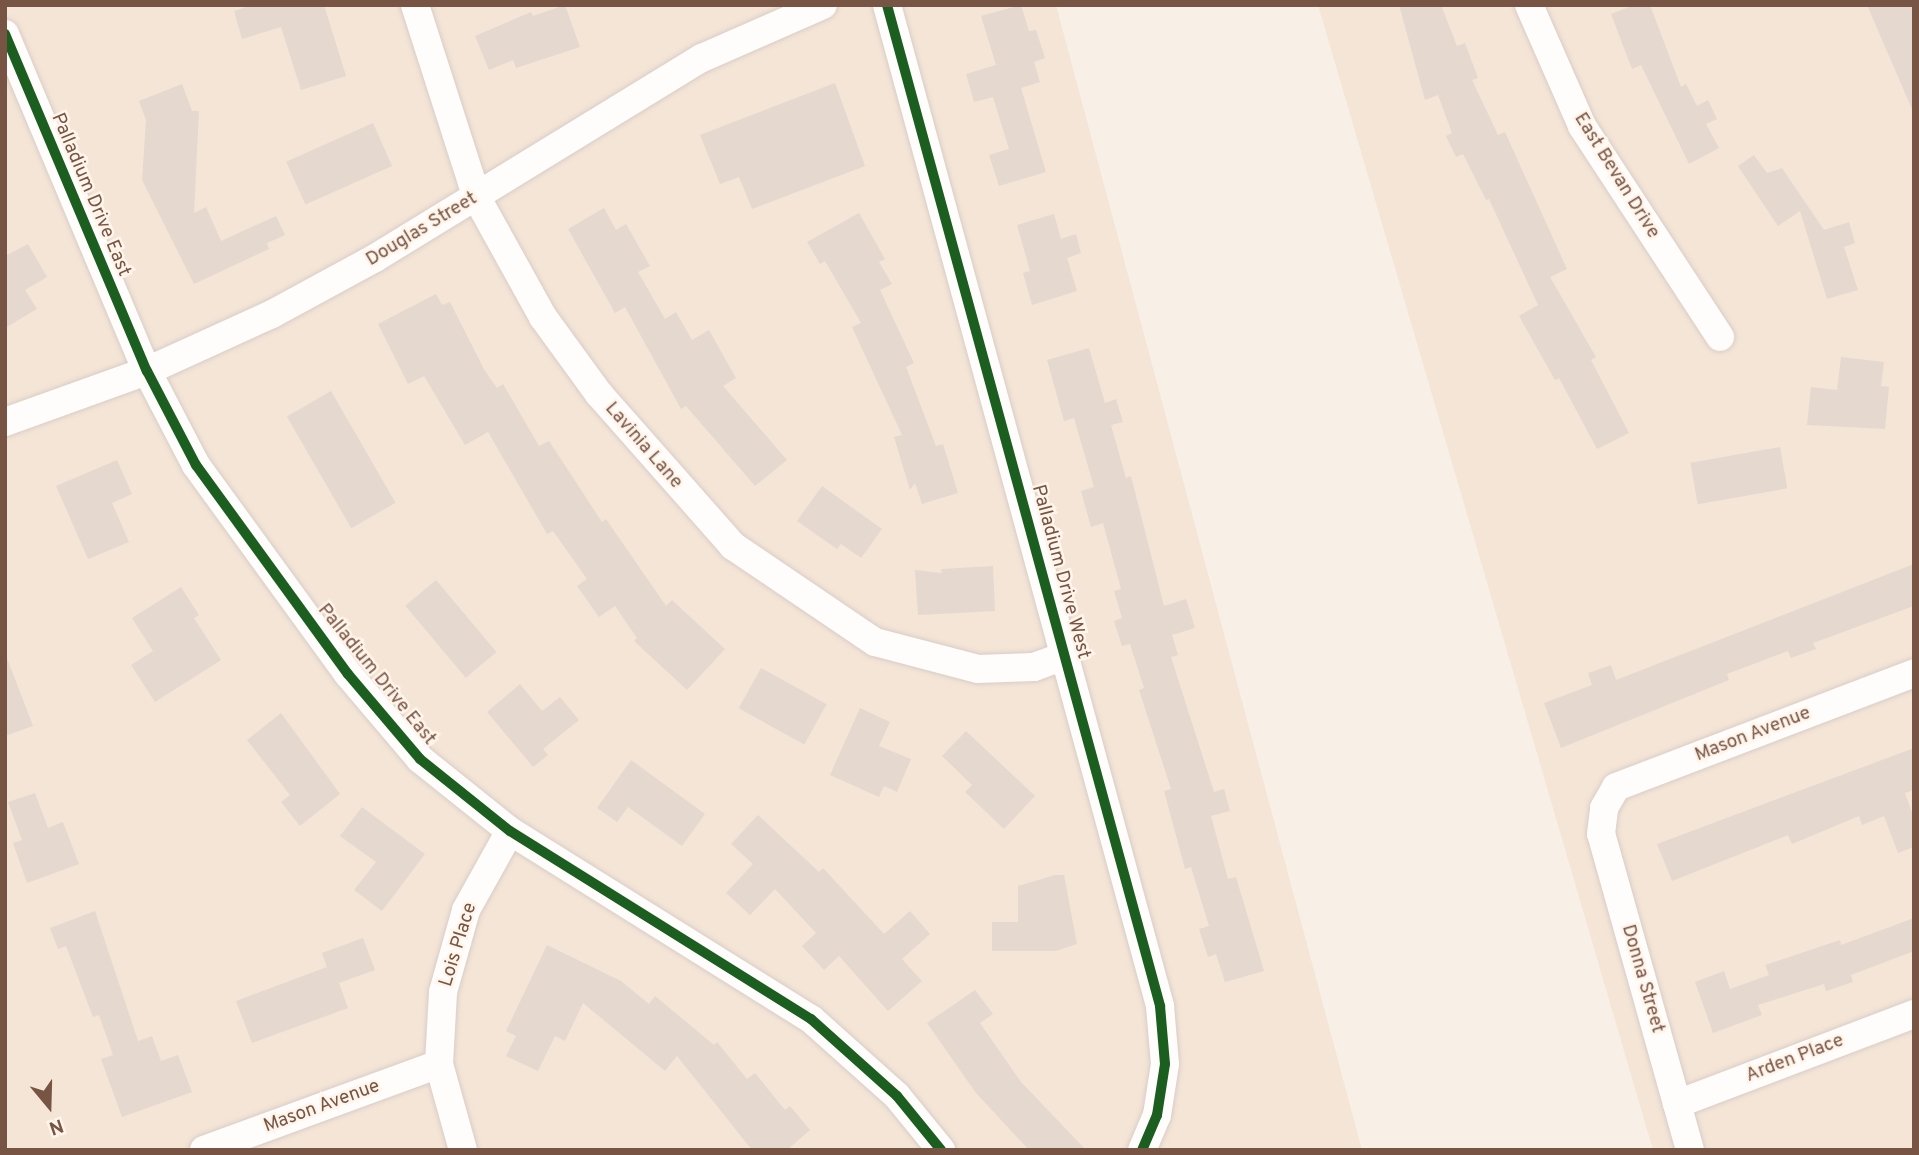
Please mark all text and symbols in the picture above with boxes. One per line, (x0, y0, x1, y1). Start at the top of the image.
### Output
street label: East Bevan Drive (1568, 109, 1664, 243)
street label: Palladium Drive East (45, 110, 135, 280)
street label: Douglas Street (362, 188, 482, 272)
street label: Lavinia Lane (599, 398, 687, 494)
street label: Palladium Drive West (1026, 482, 1094, 662)
street label: Palladium Drive East (312, 600, 440, 750)
street label: Mason Avenue (1692, 702, 1814, 768)
street label: Lois Place (435, 900, 483, 990)
street label: Donna Street (1616, 922, 1668, 1036)
street label: Arden Place (1743, 1030, 1847, 1088)
north arrow (14, 1071, 84, 1141)
street label: Mason Avenue (260, 1075, 384, 1139)
text: N (45, 1112, 66, 1139)

